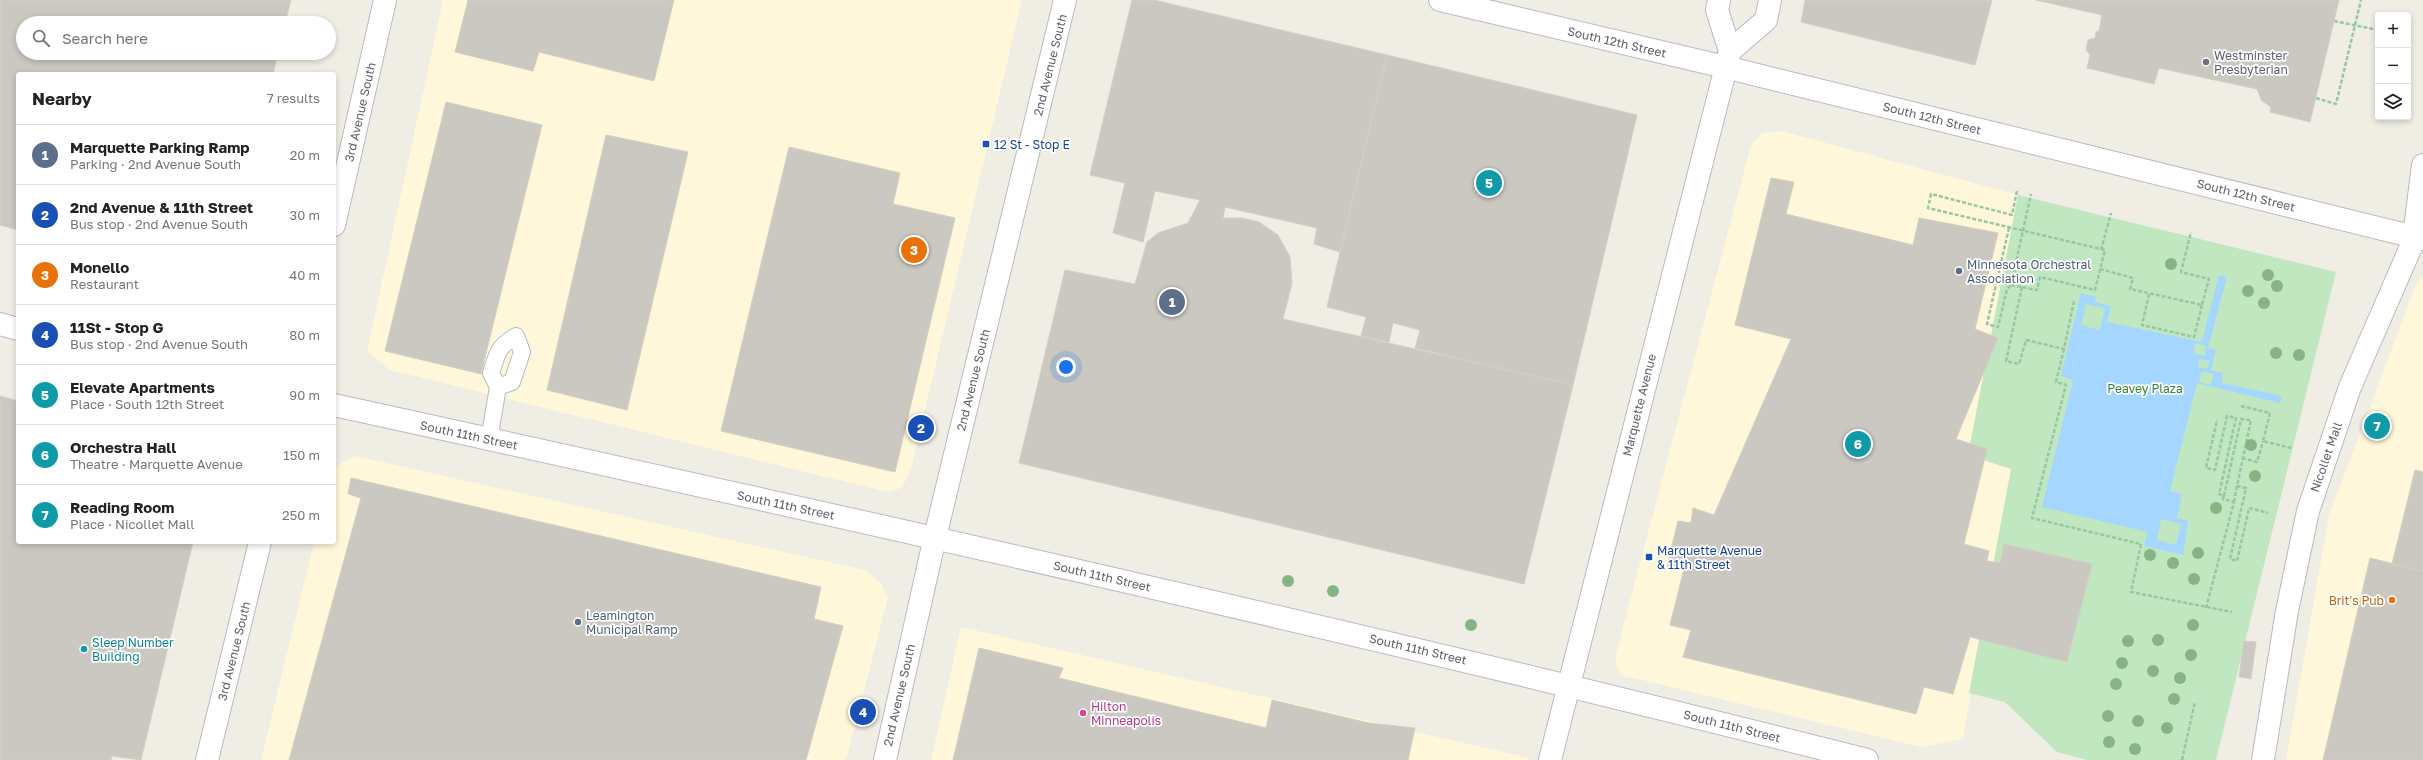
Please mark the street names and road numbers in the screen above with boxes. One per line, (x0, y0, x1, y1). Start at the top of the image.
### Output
street label: 2nd Avenue South (1030, 13, 1070, 117)
street label: South 12th Street (1566, 23, 1668, 61)
street label: 3rd Avenue South (341, 61, 379, 163)
street label: South 12th Street (1881, 99, 1983, 138)
street label: South 12th Street (2195, 176, 2297, 215)
street label: 2nd Avenue South (953, 328, 993, 432)
street label: Marquette Avenue (1619, 352, 1659, 458)
street label: South 11th Street (419, 417, 519, 453)
street label: Nicollet Mall (2307, 420, 2345, 494)
street label: South 11th Street (736, 487, 836, 523)
street label: South 11th Street (1052, 557, 1152, 595)
street label: 3rd Avenue South (214, 600, 254, 702)
street label: South 11th Street (1368, 630, 1468, 668)
street label: 2nd Avenue South (880, 642, 918, 748)
street label: South 11th Street (1682, 707, 1782, 745)

